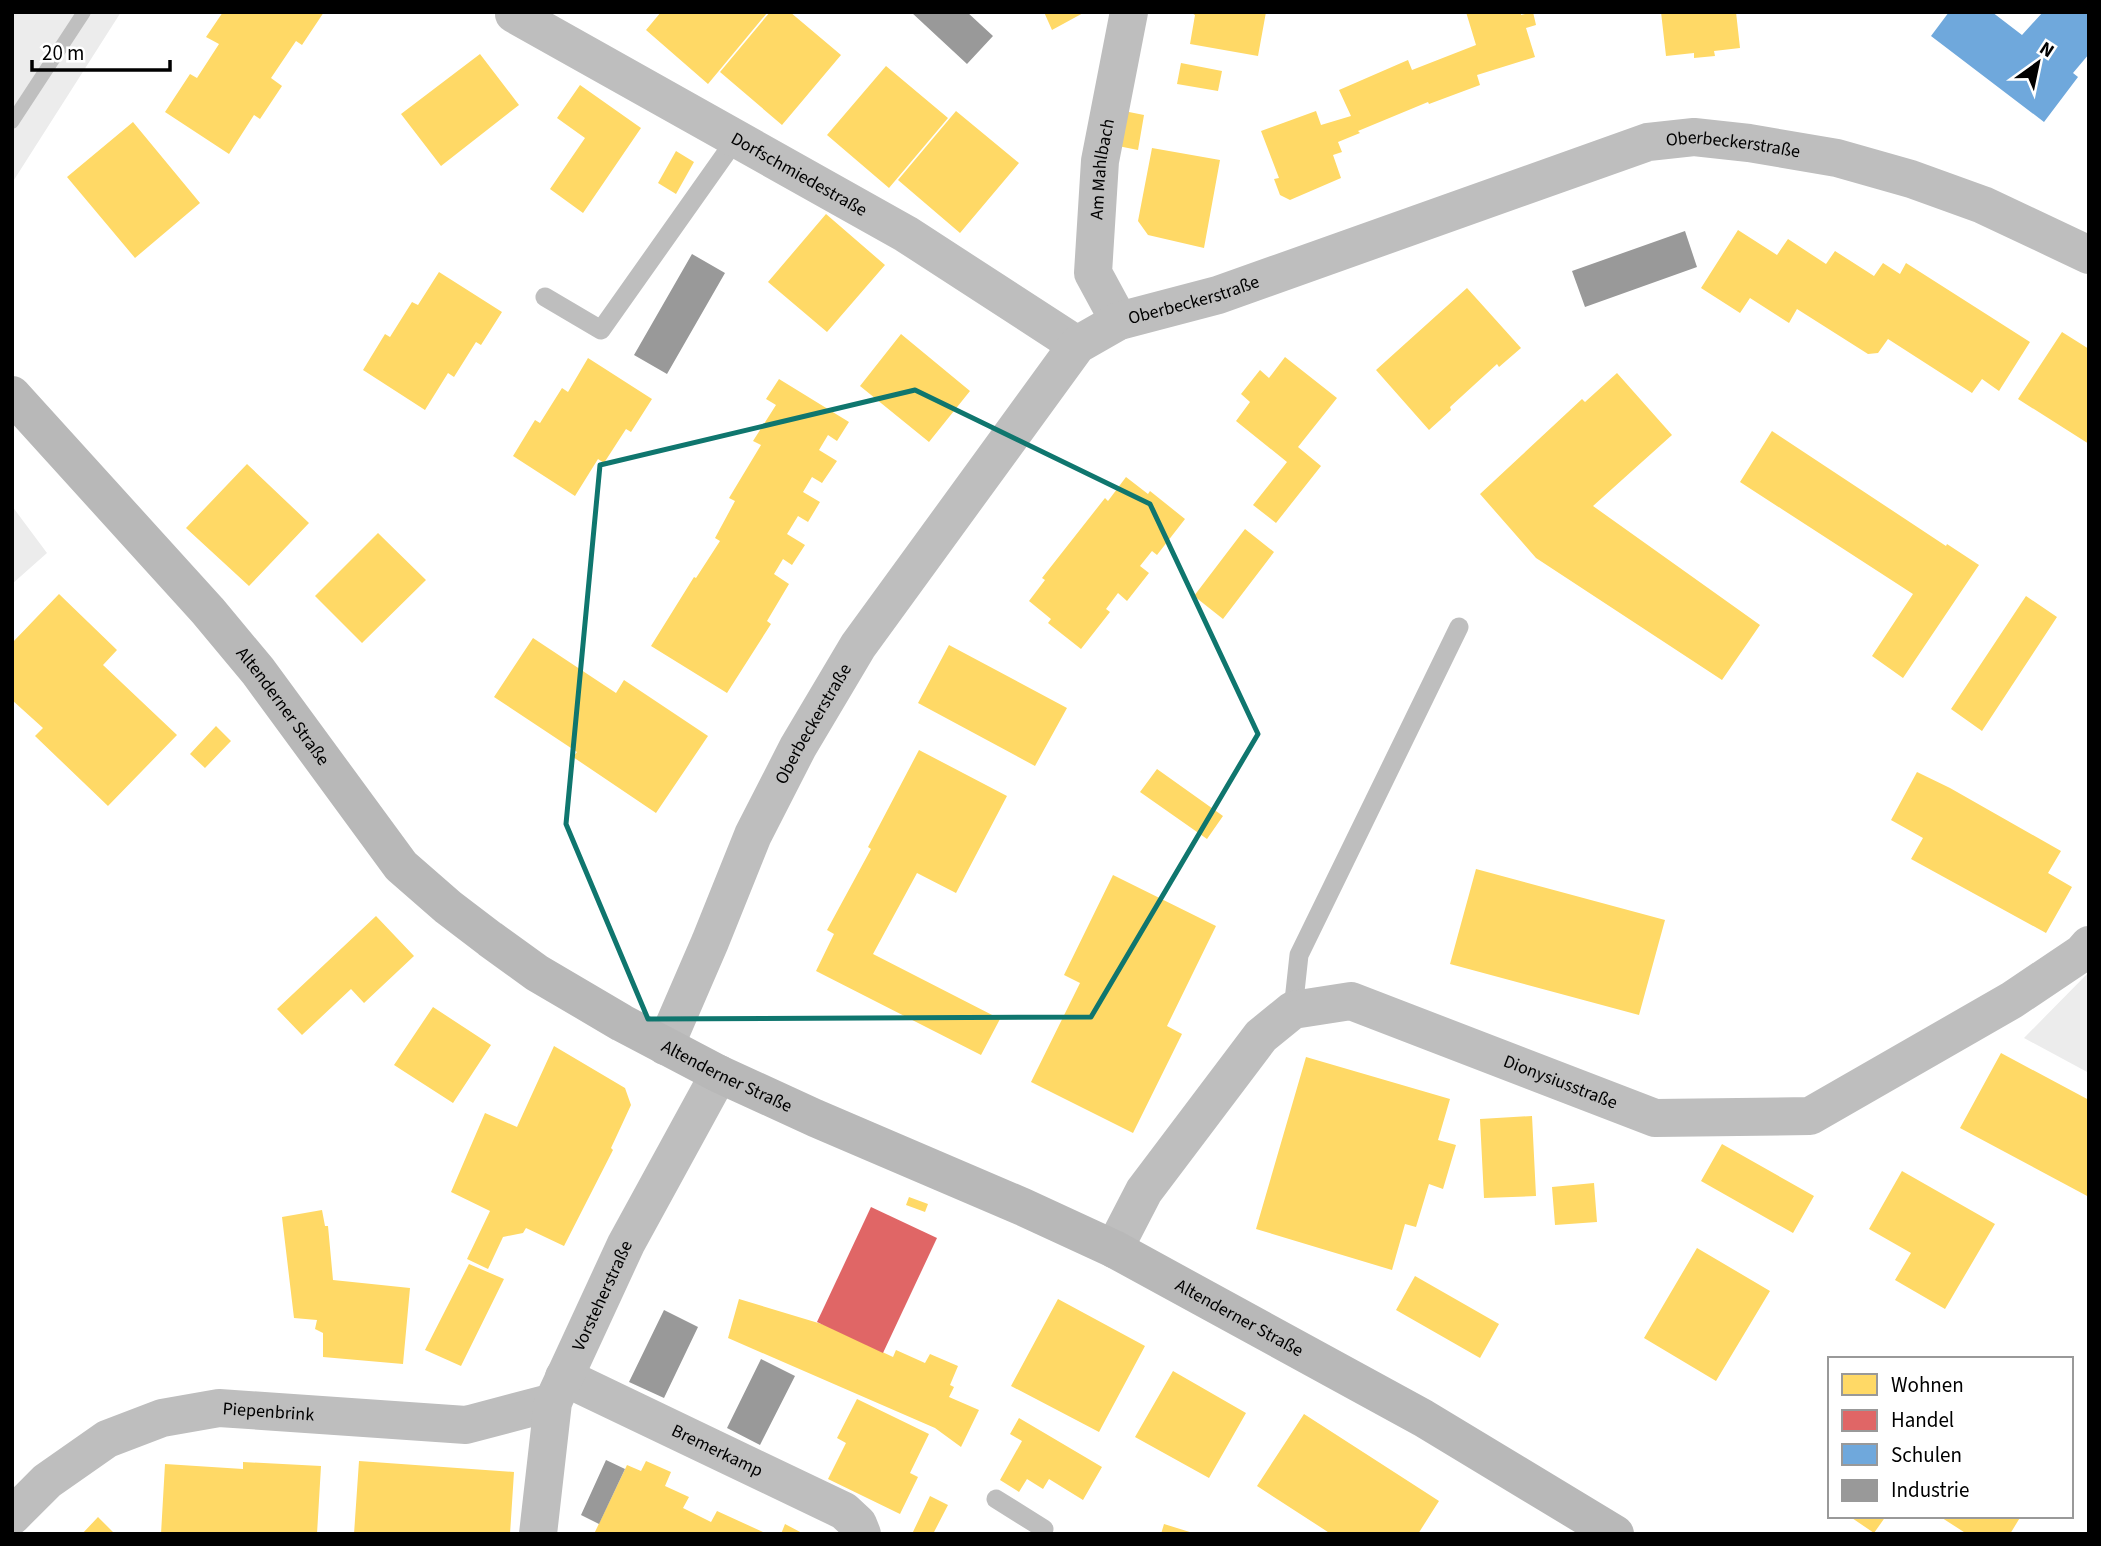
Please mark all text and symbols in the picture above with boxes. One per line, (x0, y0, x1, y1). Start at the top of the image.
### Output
scale bar (32, 28, 170, 72)
north arrow (2003, 28, 2073, 98)
text: N (2034, 35, 2059, 65)
text: 20 m (42, 38, 84, 68)
street label: Am Mahlbach (1084, 116, 1121, 220)
street label: Oberbeckerstraße (1665, 125, 1802, 165)
street label: Dorfschmiedestraße (726, 126, 872, 223)
street label: Oberbeckerstraße (1125, 269, 1263, 331)
street label: Altenderner Straße (230, 642, 335, 771)
street label: Oberbeckerstraße (769, 659, 858, 789)
street label: Altenderner Straße (657, 1034, 796, 1119)
street label: Dionysiusstraße (1500, 1049, 1621, 1115)
street label: Vorsteherstraße (566, 1236, 639, 1355)
street label: Altenderner Straße (1171, 1273, 1308, 1363)
legend (1828, 1357, 2073, 1518)
text: Wohnen (1891, 1370, 1964, 1400)
street label: Piepenbrink (222, 1396, 315, 1428)
text: Handel (1891, 1405, 1954, 1435)
street label: Bremerkamp (667, 1418, 767, 1483)
text: Schulen (1891, 1440, 1962, 1470)
text: Industrie (1891, 1475, 1969, 1505)

